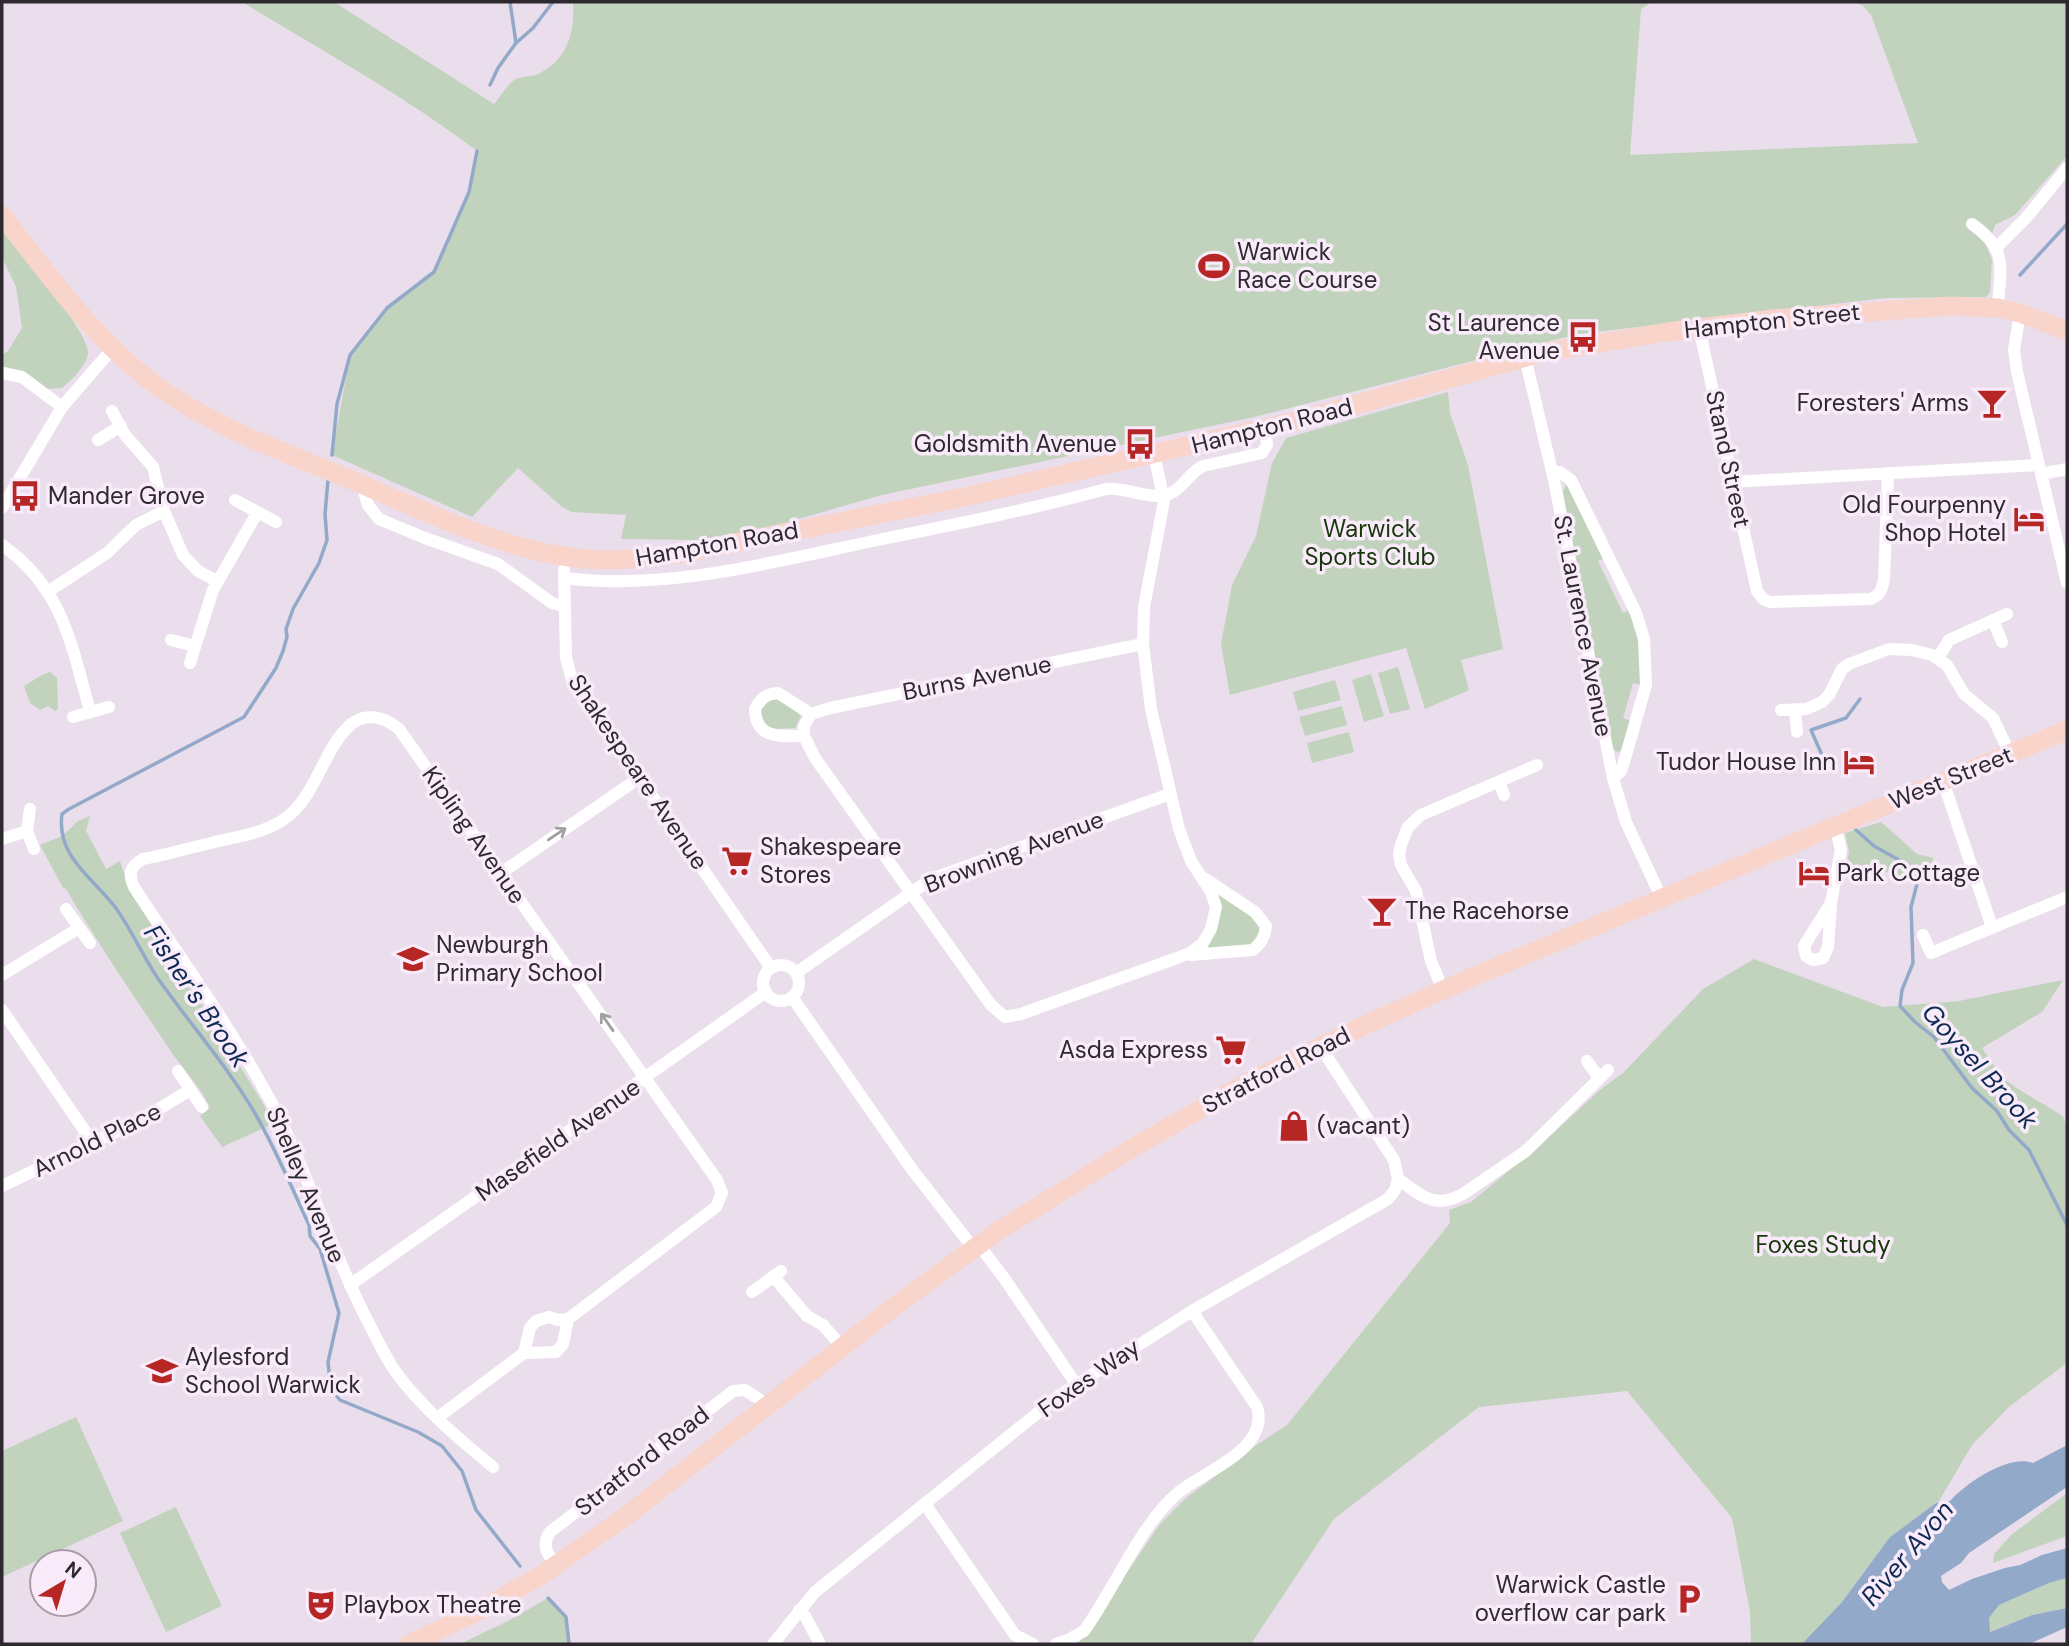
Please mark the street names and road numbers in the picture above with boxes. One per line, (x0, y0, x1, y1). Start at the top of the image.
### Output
street label: Hampton Street (1682, 296, 1861, 345)
street label: Stand Street (1699, 387, 1758, 530)
street label: Hampton Road (1188, 391, 1356, 460)
street label: St. Laurence Avenue (1547, 512, 1620, 739)
street label: Hampton Road (633, 514, 801, 573)
street label: Burns Avenue (900, 648, 1054, 707)
street label: Shakespeare Avenue (561, 668, 715, 875)
street label: West Street (1884, 739, 2017, 816)
street label: Kipling Avenue (416, 760, 533, 910)
street label: Browning Avenue (920, 803, 1108, 900)
street label: Stratford Road (1197, 1019, 1355, 1120)
street label: Masefield Avenue (469, 1071, 646, 1208)
street label: Arnold Place (27, 1095, 166, 1184)
street label: Shelley Avenue (260, 1102, 353, 1267)
street label: Foxes Way (1032, 1331, 1146, 1424)
street label: Stratford Road (568, 1399, 715, 1523)

